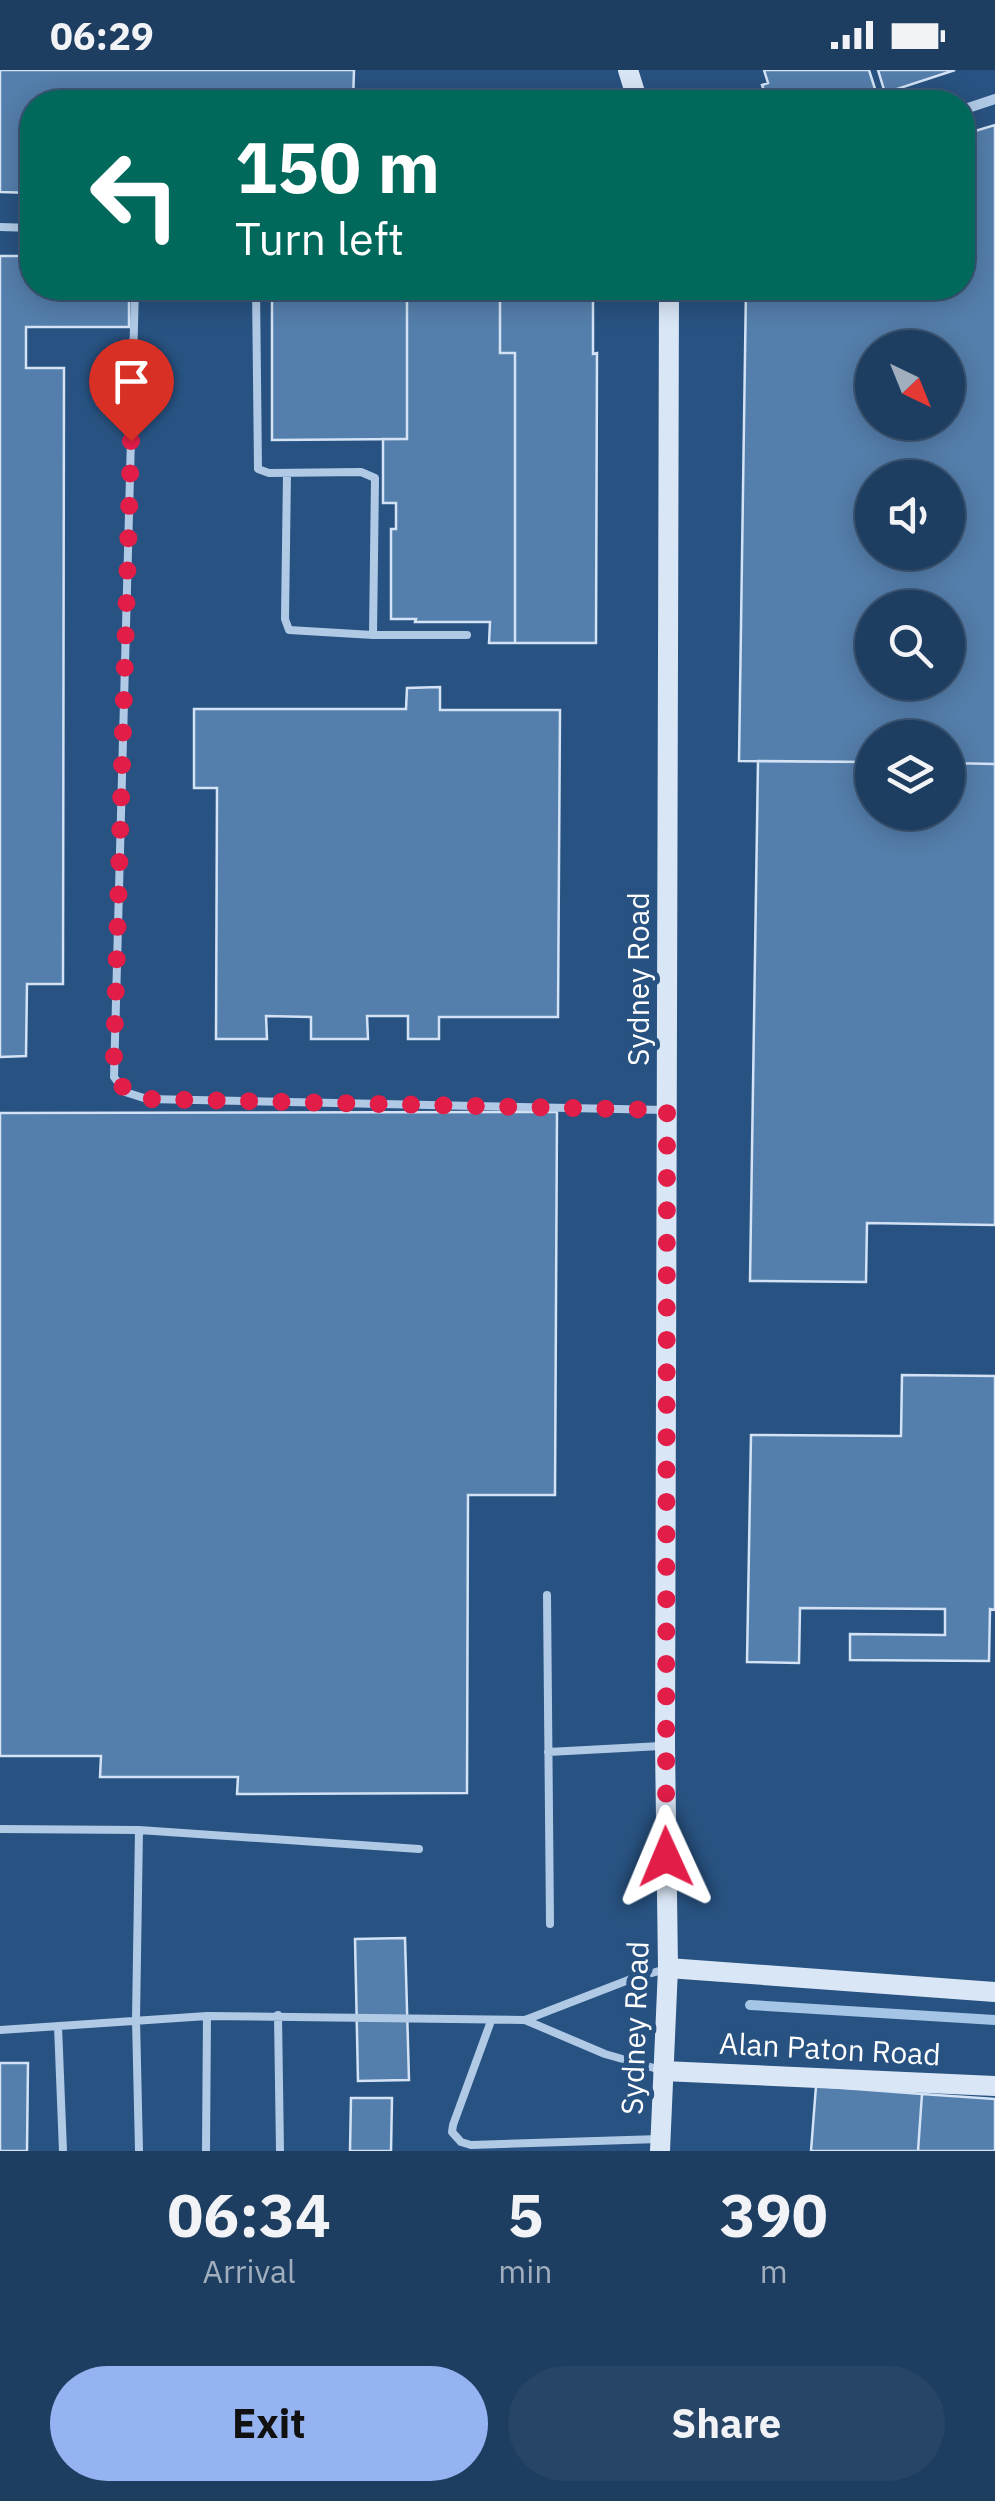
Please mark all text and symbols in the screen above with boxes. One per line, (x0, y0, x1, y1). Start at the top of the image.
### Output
text: 06:29 (50, 11, 154, 60)
text: 150 m (235, 121, 440, 212)
icon: left (70, 130, 200, 260)
text: Turn left (235, 209, 404, 267)
north arrow (855, 330, 965, 440)
map controls (855, 330, 965, 830)
pin (89, 339, 174, 442)
icon: arrive (104, 354, 159, 409)
button: sound (855, 460, 965, 570)
button: search (855, 590, 965, 700)
button: layers (855, 720, 965, 830)
street label: Sydney Road (618, 892, 657, 1066)
position arrow (614, 1805, 718, 1909)
street label: Sydney Road (611, 1940, 657, 2116)
street label: Alan Paton Road (718, 2023, 942, 2073)
text: 06:34 (167, 2175, 331, 2254)
text: 5 (507, 2175, 543, 2254)
text: 390 (720, 2175, 828, 2254)
text: Arrival (203, 2250, 296, 2292)
text: min (498, 2250, 552, 2292)
text: m (760, 2250, 788, 2292)
button: Exit (50, 2366, 488, 2481)
button: Share (508, 2366, 945, 2481)

